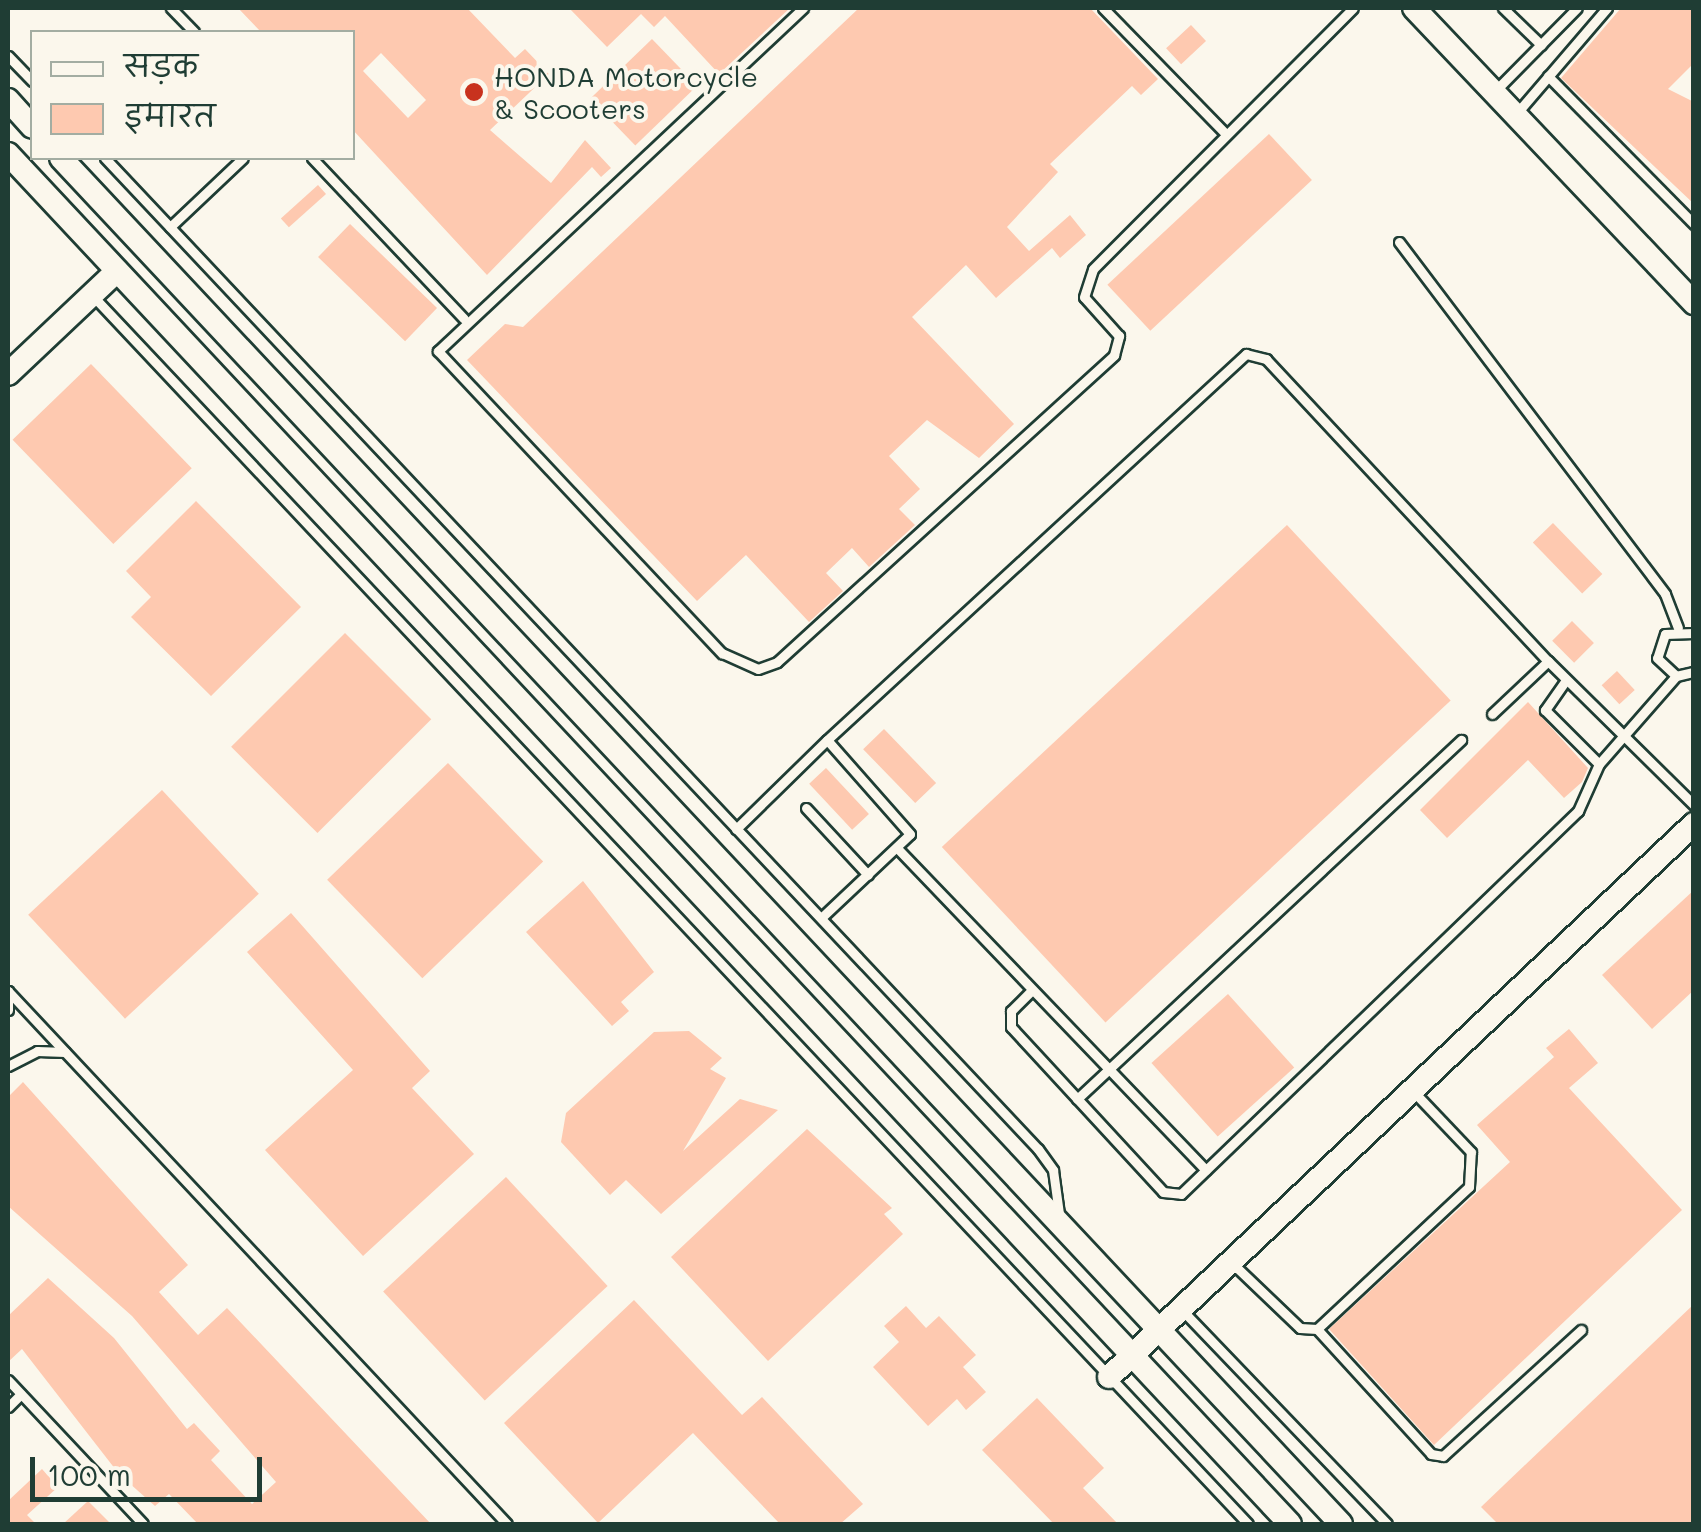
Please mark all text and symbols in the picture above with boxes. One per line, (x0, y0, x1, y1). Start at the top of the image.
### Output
legend (30, 30, 355, 160)
text: सड़क (124, 45, 198, 85)
place label: HONDA Motorcycle & Scooters (494, 59, 758, 125)
marker: HONDA Motorcycle & Scooters (463, 81, 485, 103)
text: इमारत (124, 95, 216, 135)
scale bar (35, 1437, 268, 1499)
text: 100 m (47, 1454, 131, 1494)

